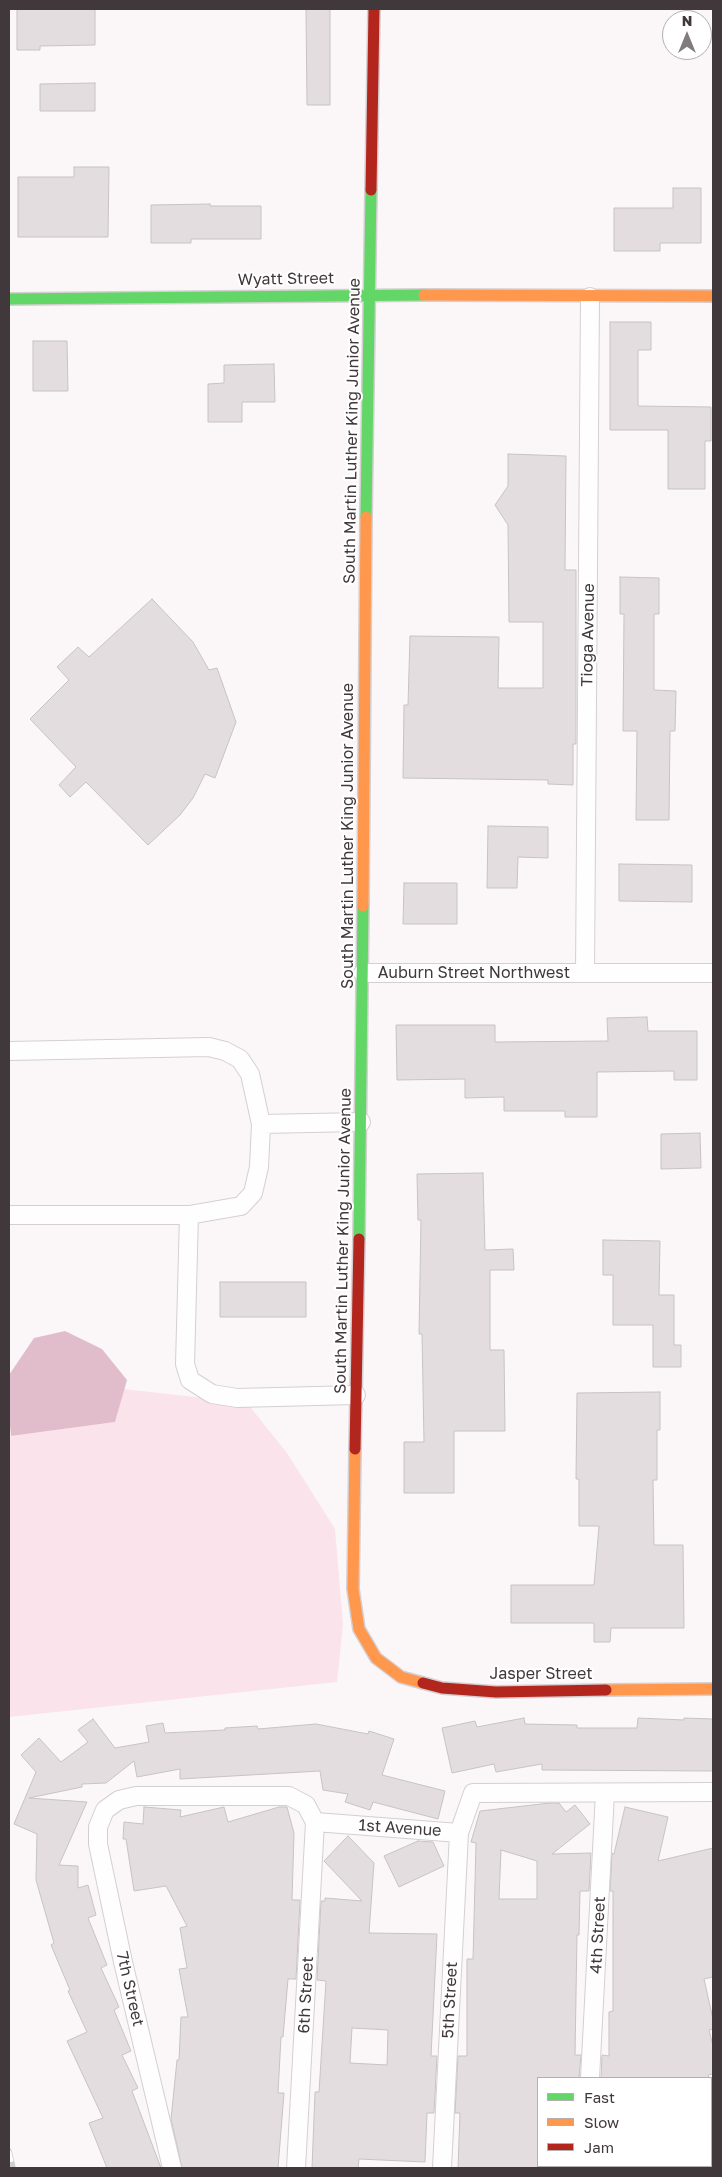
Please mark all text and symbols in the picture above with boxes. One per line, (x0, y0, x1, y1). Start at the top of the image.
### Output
north arrow (662, 10, 712, 60)
text: N (682, 12, 692, 29)
street label: Wyatt Street (237, 269, 335, 289)
street label: South Martin Luther King Junior Avenue (340, 278, 364, 584)
street label: Tioga Avenue (578, 583, 598, 687)
street label: South Martin Luther King Junior Avenue (338, 683, 358, 989)
street label: Auburn Street Northwest (378, 963, 570, 983)
street label: South Martin Luther King Junior Avenue (331, 1088, 355, 1394)
street label: Jasper Street (489, 1664, 593, 1684)
street label: 1st Avenue (358, 1816, 442, 1840)
street label: 4th Street (586, 1896, 610, 1974)
street label: 7th Street (112, 1950, 148, 2028)
street label: 6th Street (294, 1956, 318, 2034)
street label: 5th Street (438, 1961, 462, 2039)
legend (537, 2077, 712, 2167)
text: Fast (584, 2088, 615, 2106)
text: Slow (584, 2113, 619, 2131)
text: Jam (584, 2138, 614, 2156)

